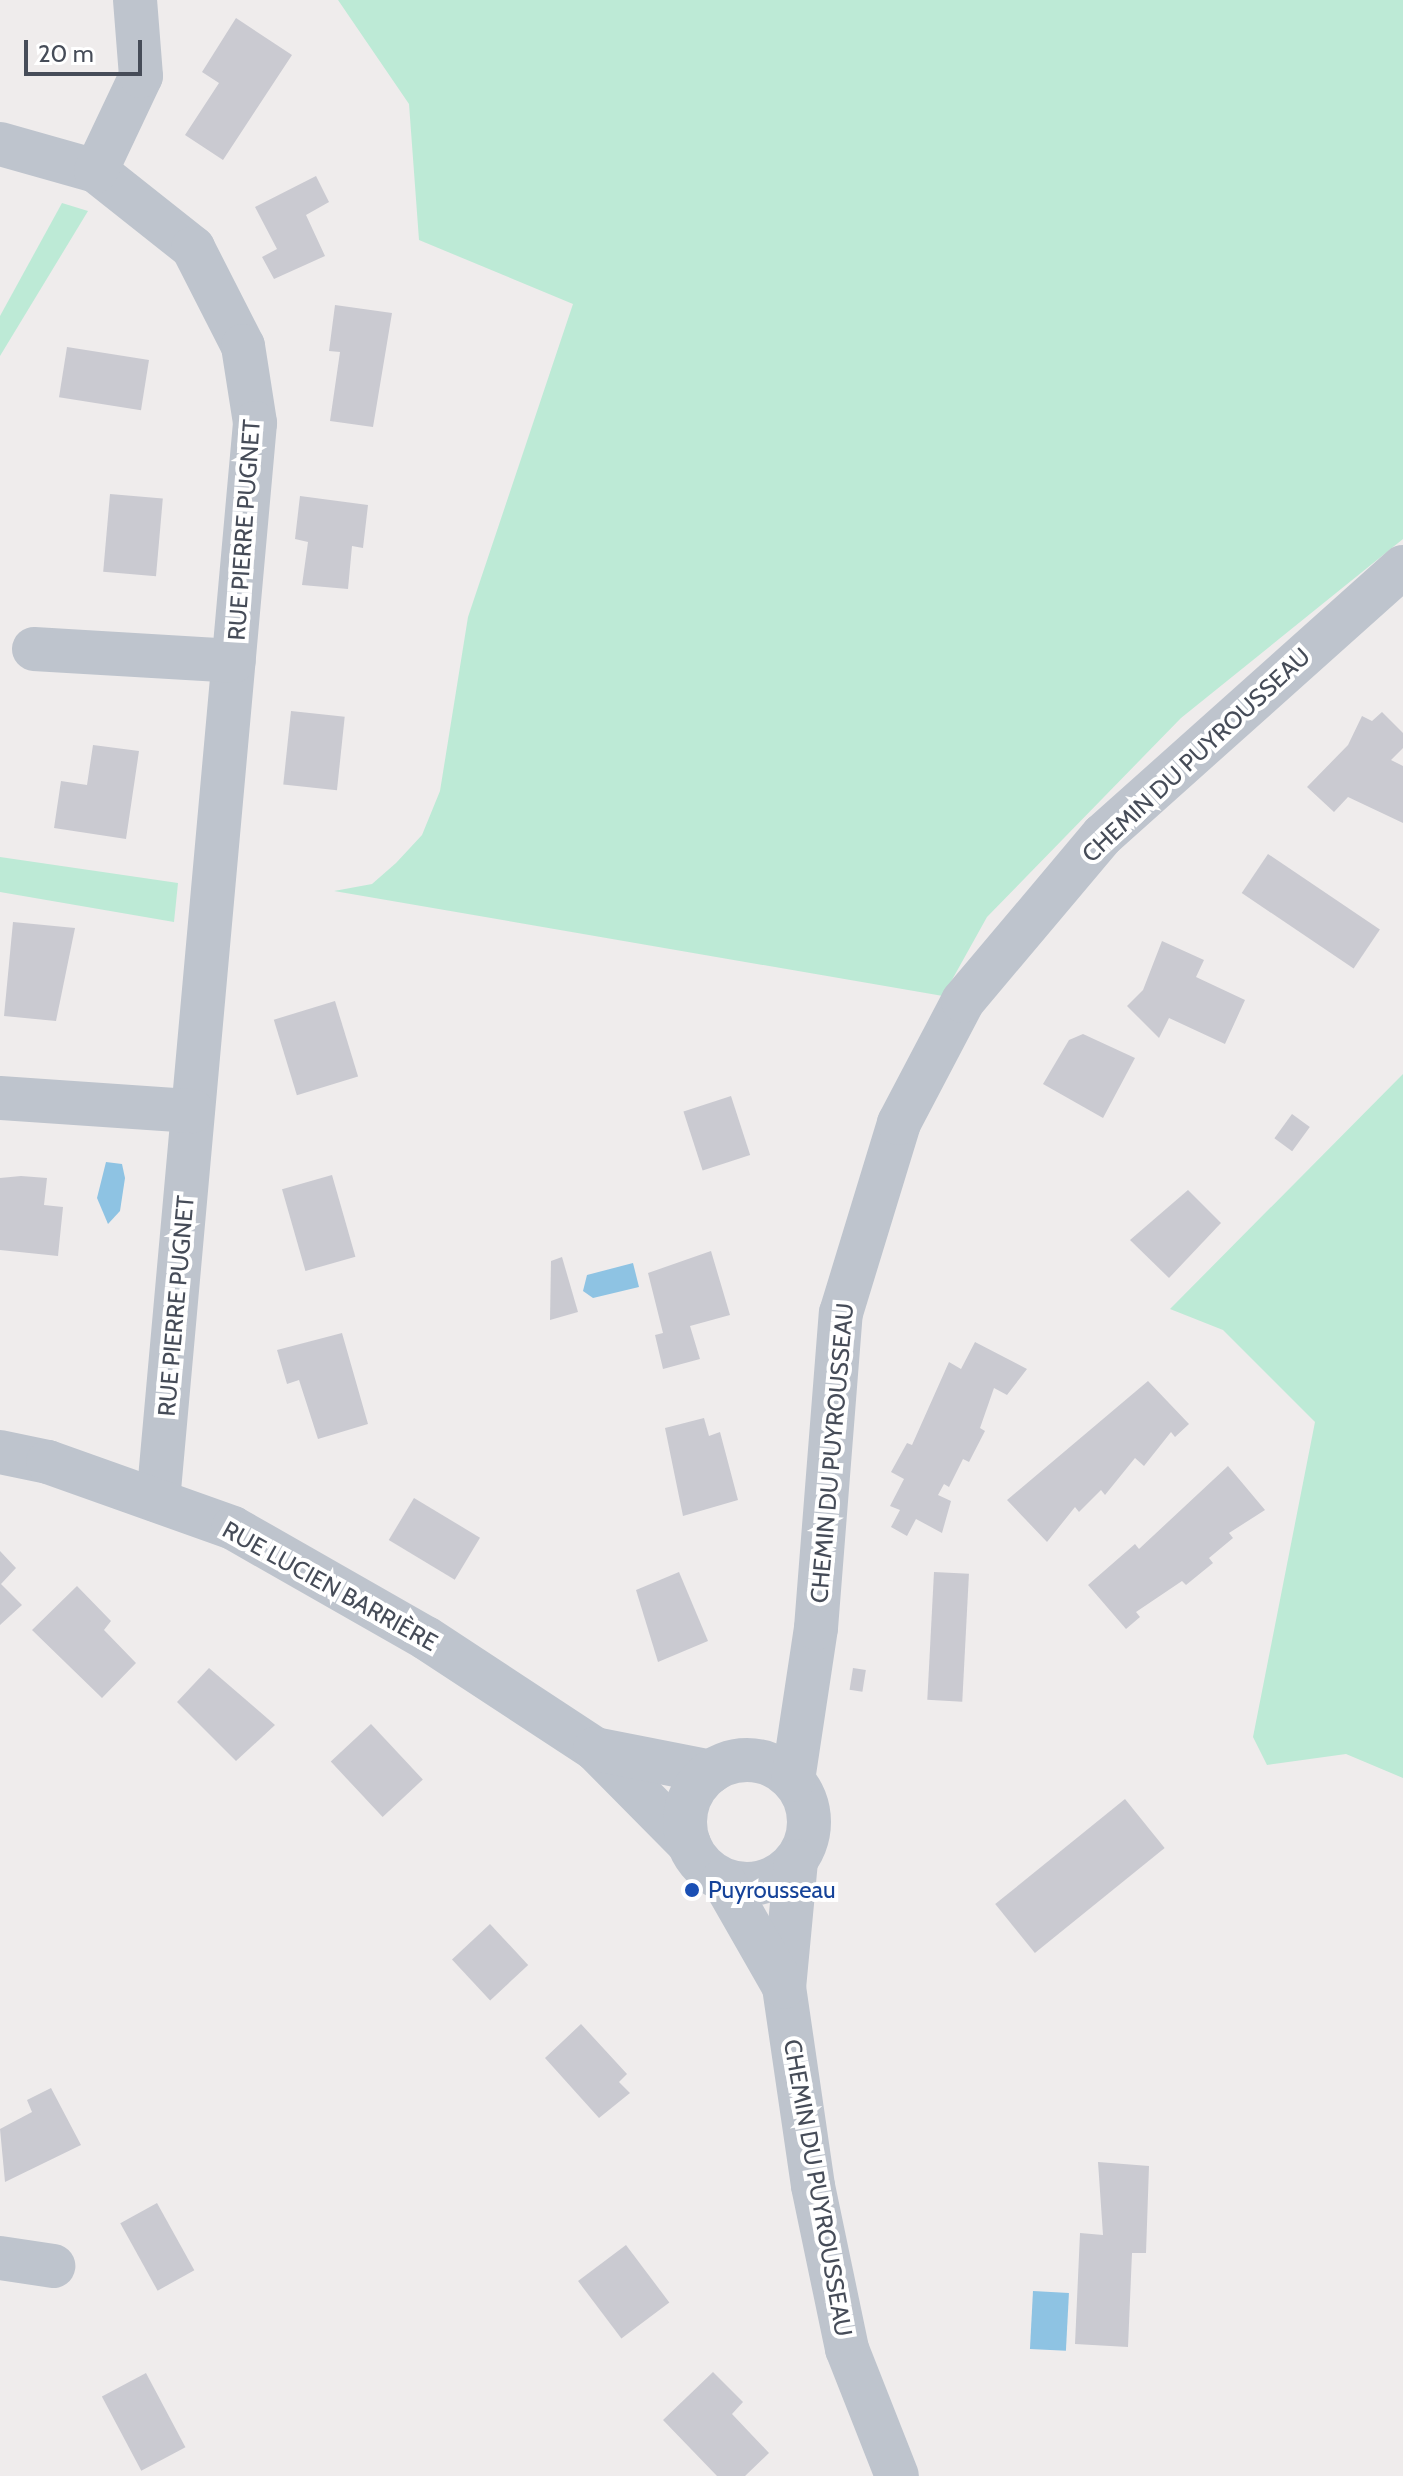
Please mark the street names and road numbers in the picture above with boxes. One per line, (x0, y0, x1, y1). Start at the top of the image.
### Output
street label: RUE PIERRE PUGNET (222, 418, 266, 642)
street label: CHEMIN DU PUYROUSSEAU (1076, 642, 1316, 868)
street label: RUE PIERRE PUGNET (152, 1194, 200, 1418)
street label: CHEMIN DU PUYROUSSEAU (805, 1302, 859, 1604)
street label: RUE LUCIEN BARRIÈRE (218, 1515, 442, 1657)
street label: CHEMIN DU PUYROUSSEAU (778, 2037, 858, 2339)

